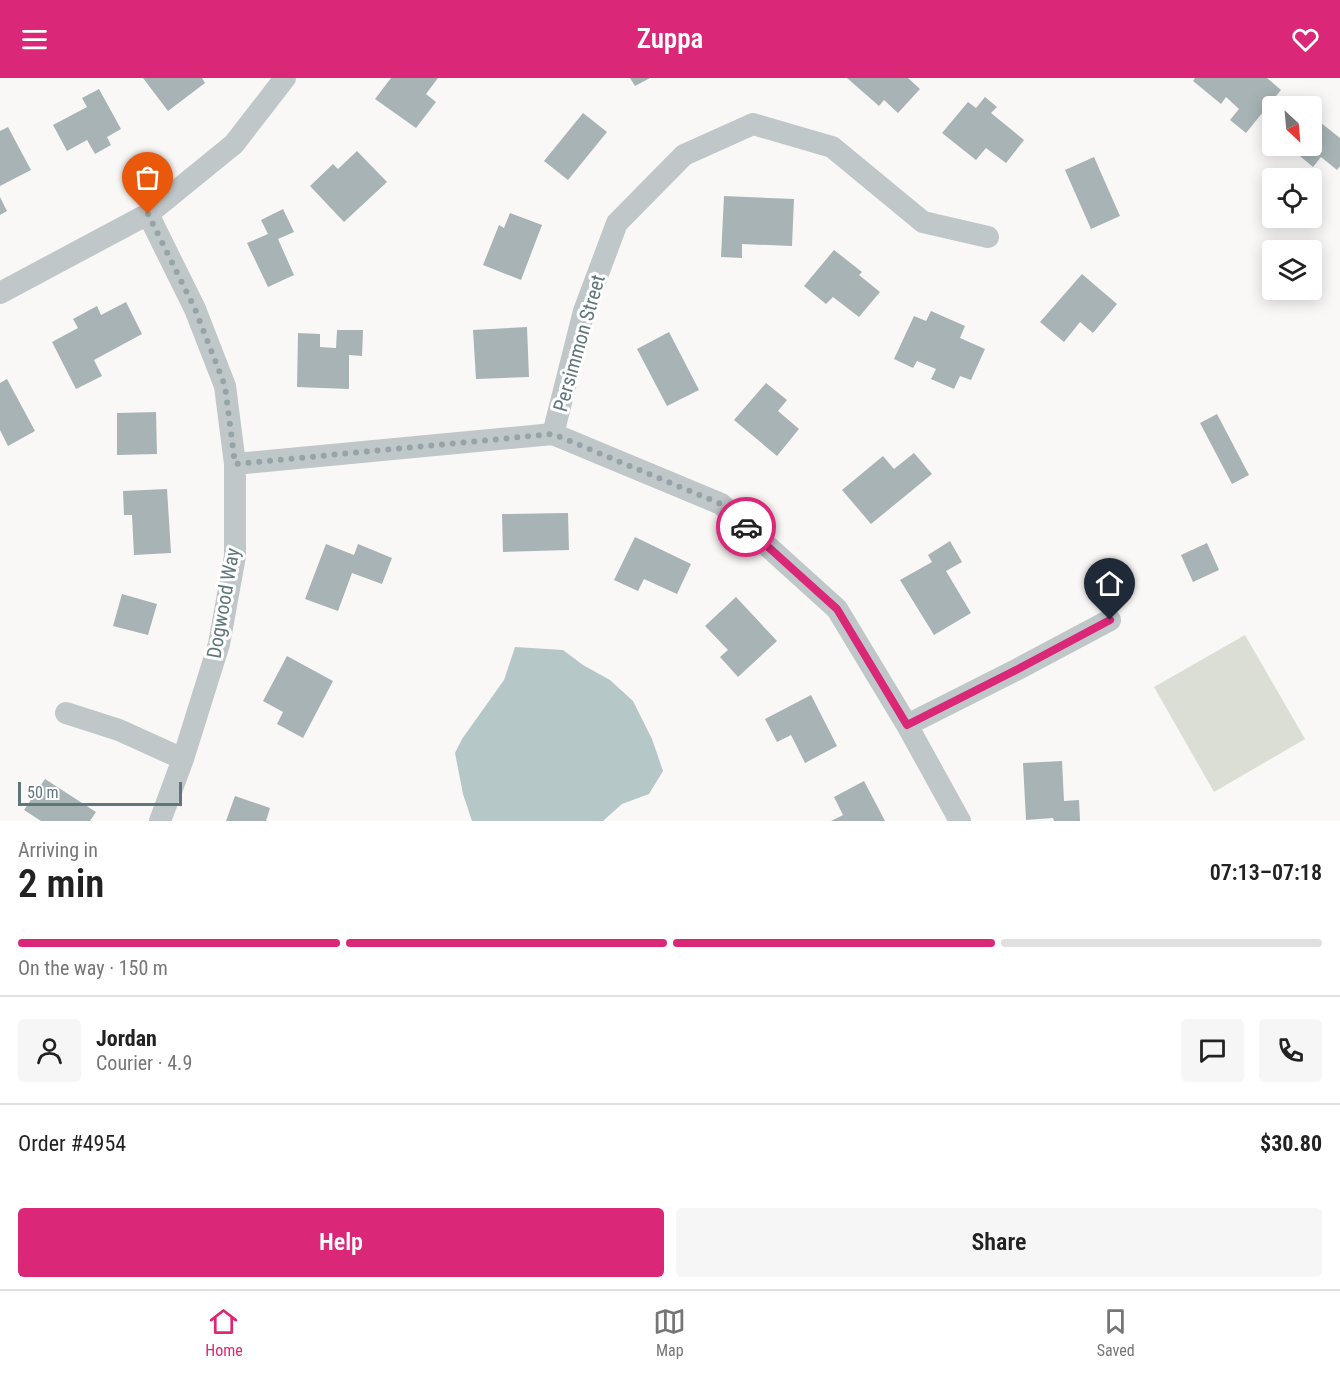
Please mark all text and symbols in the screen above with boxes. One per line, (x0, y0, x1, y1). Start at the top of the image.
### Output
icon: menu (18, 23, 51, 56)
text: Zuppa (637, 23, 703, 55)
icon: heart (1289, 23, 1322, 56)
north arrow (1262, 96, 1322, 156)
map controls (1262, 96, 1322, 300)
pin (122, 152, 173, 214)
icon: bag (131, 161, 164, 194)
button: locate (1262, 168, 1322, 228)
button: layers (1262, 240, 1322, 300)
street label: Persimmon Street (548, 272, 610, 414)
courier (716, 497, 776, 557)
icon: car (730, 511, 763, 544)
street label: Dogwood Way (201, 546, 245, 660)
pin (1084, 558, 1135, 620)
icon: home (1093, 567, 1126, 600)
scale bar (18, 779, 182, 806)
text: 50 m (27, 783, 59, 802)
text: Arriving in (18, 838, 98, 862)
text: 07:13–07:18 (1210, 860, 1322, 885)
text: 2 min (18, 861, 104, 907)
text: On the way · 150 m (18, 956, 168, 980)
button: person (18, 1019, 81, 1082)
button: chat (1181, 1019, 1244, 1082)
button: phone (1259, 1019, 1322, 1082)
text: Jordan (96, 1026, 157, 1051)
text: Courier · 4.9 (96, 1051, 192, 1075)
text: Order #4954 (18, 1131, 126, 1156)
text: $30.80 (1260, 1131, 1322, 1156)
button: Help (18, 1208, 664, 1277)
button: Share (676, 1208, 1322, 1277)
tab: Home (205, 1305, 243, 1360)
tab: Map (653, 1305, 686, 1360)
tab: Saved (1097, 1305, 1135, 1360)

